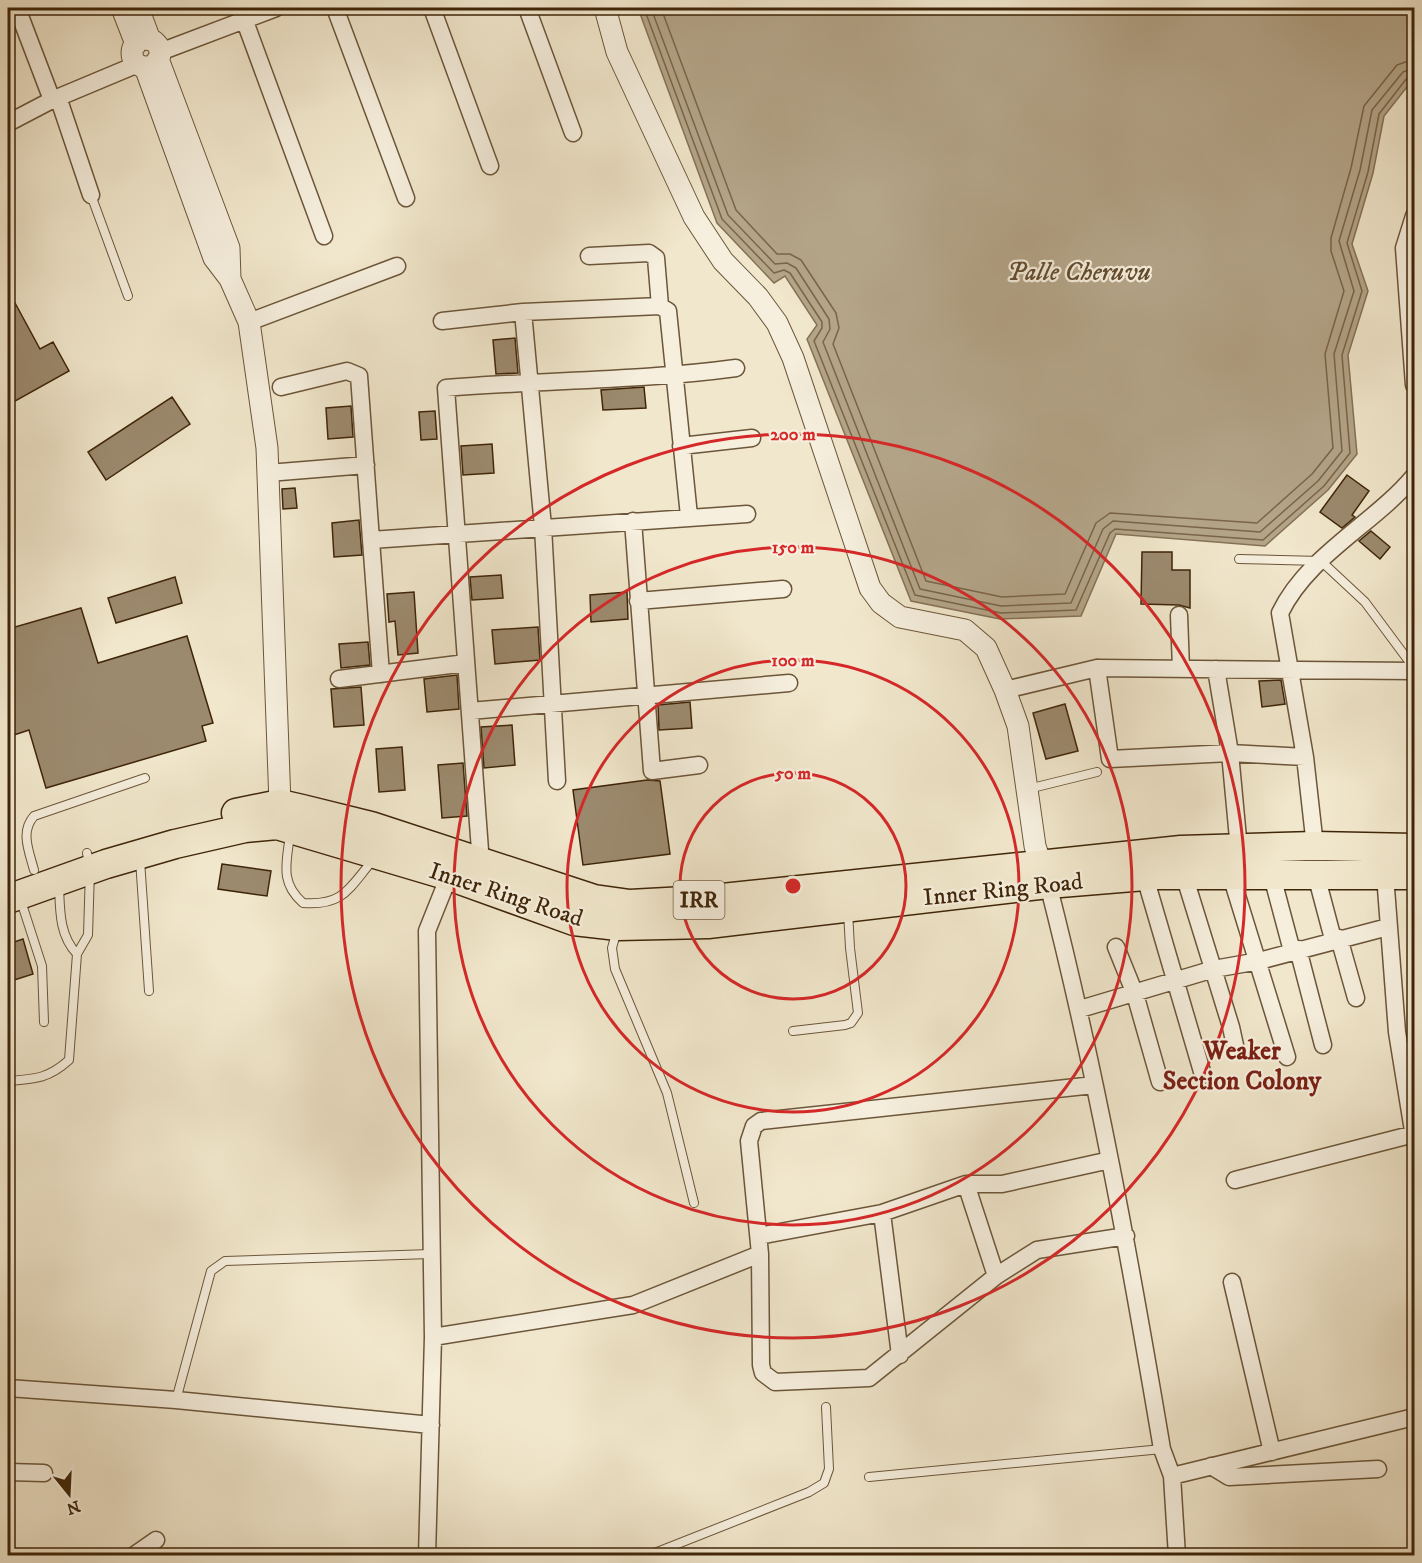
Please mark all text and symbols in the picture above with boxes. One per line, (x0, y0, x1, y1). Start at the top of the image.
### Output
water label: Palle Cheruvu (1007, 256, 1151, 289)
text: 200 m (770, 424, 816, 446)
text: 150 m (772, 537, 815, 559)
text: 100 m (771, 650, 815, 672)
text: 50 m (774, 763, 811, 785)
street label: Inner Ring Road (425, 856, 587, 934)
street label: Inner Ring Road (922, 867, 1084, 913)
centre of rings (783, 876, 803, 896)
road number: IRR (674, 881, 724, 919)
district label: Weaker Section Colony (1163, 1035, 1322, 1098)
north arrow (39, 1464, 99, 1524)
text: N (64, 1496, 83, 1519)

